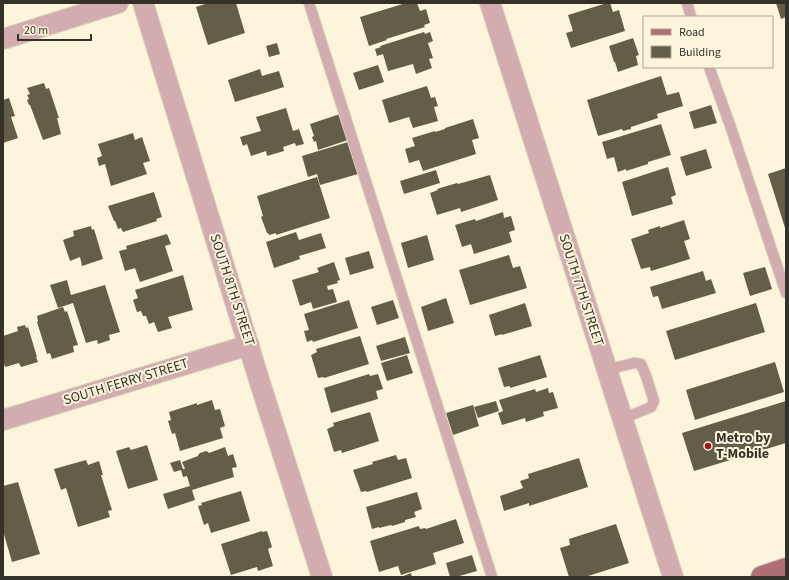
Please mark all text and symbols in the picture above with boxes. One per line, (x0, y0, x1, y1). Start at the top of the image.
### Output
scale bar (18, 16, 91, 42)
legend (643, 16, 773, 68)
text: 20 m (24, 22, 48, 39)
text: Road (679, 24, 705, 41)
text: Building (679, 44, 721, 61)
street label: SOUTH 8TH STREET (204, 231, 260, 349)
street label: SOUTH 7TH STREET (553, 231, 609, 349)
street label: SOUTH FERRY STREET (61, 353, 191, 411)
place label: Metro by T-Mobile (716, 428, 771, 464)
marker: Metro by T-Mobile (703, 441, 713, 451)

